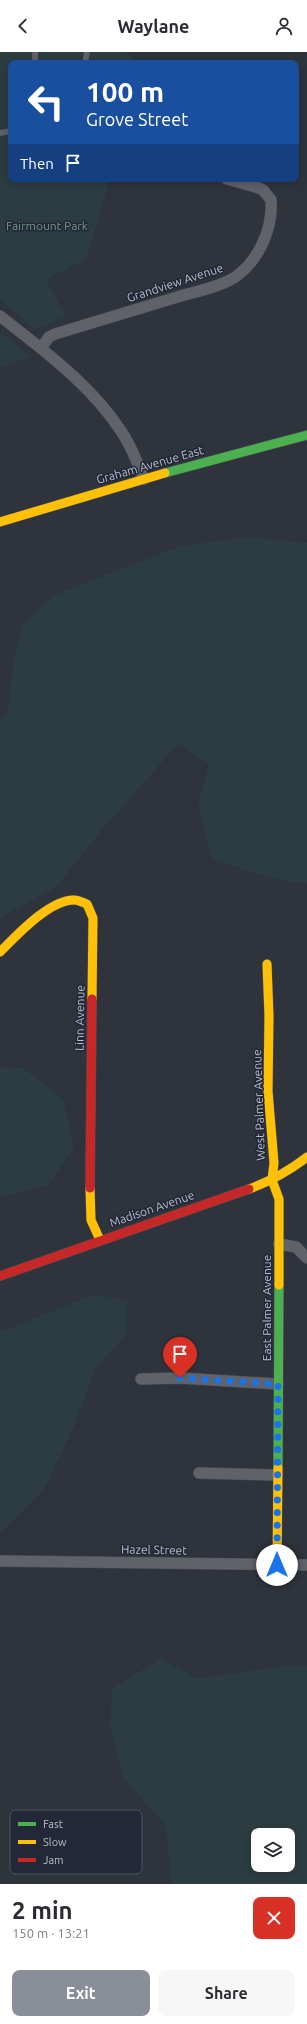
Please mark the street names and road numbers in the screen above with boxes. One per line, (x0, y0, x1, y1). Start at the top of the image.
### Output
street label: Grandview Avenue (125, 261, 225, 304)
street label: Graham Avenue East (95, 443, 205, 486)
street label: Linn Avenue (72, 985, 87, 1051)
street label: West Palmer Avenue (250, 1049, 267, 1161)
street label: Madison Avenue (108, 1188, 196, 1229)
street label: East Palmer Avenue (260, 1255, 273, 1361)
street label: Hazel Street (121, 1542, 187, 1557)

